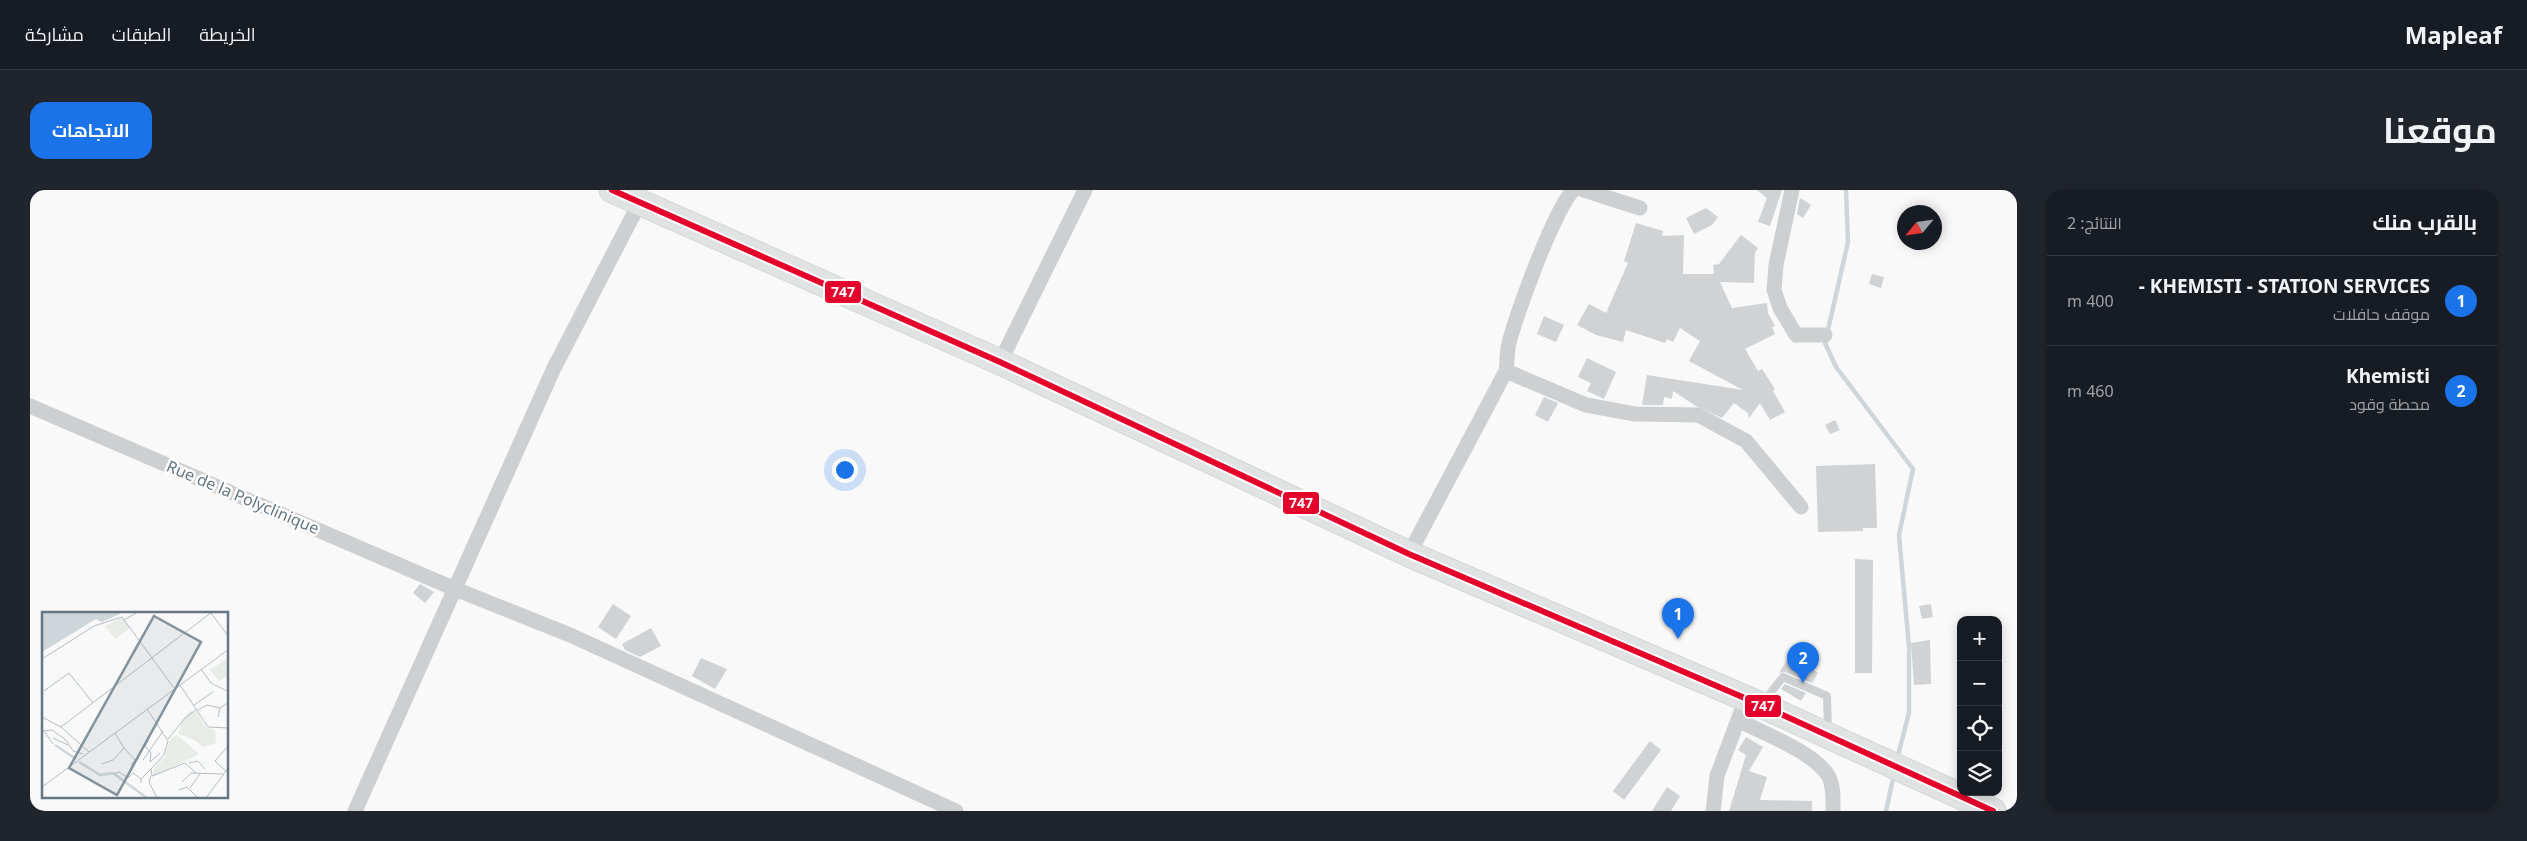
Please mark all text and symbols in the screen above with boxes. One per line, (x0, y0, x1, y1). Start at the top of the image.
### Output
text: Mapleaf (2405, 18, 2502, 51)
text: مشاركة (25, 22, 84, 46)
text: الطبقات (112, 22, 171, 46)
text: الخريطة (199, 22, 256, 46)
button: الاتجاهات (30, 102, 152, 159)
text: موقعنا (2383, 106, 2497, 153)
north arrow (1897, 205, 1942, 250)
text: بالقرب منك (2372, 208, 2477, 236)
text: النتائج: 2 (2067, 212, 2122, 234)
text: KHEMISTI - STATION SERVICES - (2139, 273, 2430, 299)
line badge: 747 (824, 280, 862, 304)
text: 747 (831, 282, 855, 301)
text: 400 m (2067, 290, 2114, 312)
text: 1 (2456, 290, 2466, 312)
text: موقف حافلات (2333, 303, 2430, 325)
text: Khemisti (2346, 363, 2430, 389)
text: 460 m (2067, 380, 2114, 402)
text: 2 (2456, 380, 2466, 402)
text: محطة وقود (2349, 393, 2430, 415)
street label: Rue de la Polyclinique (163, 455, 323, 539)
your location (832, 457, 858, 483)
line badge: 747 (1282, 491, 1320, 515)
text: 747 (1289, 493, 1313, 512)
pin: 1 (1662, 598, 1694, 639)
inset map (42, 612, 229, 798)
map controls (1957, 616, 2002, 796)
button: + (1957, 616, 2002, 661)
pin: 2 (1787, 642, 1819, 683)
button: − (1957, 661, 2002, 706)
line badge: 747 (1744, 694, 1782, 718)
text: 747 (1751, 696, 1775, 715)
button: locate (1957, 706, 2002, 751)
button: layers (1957, 751, 2002, 796)

